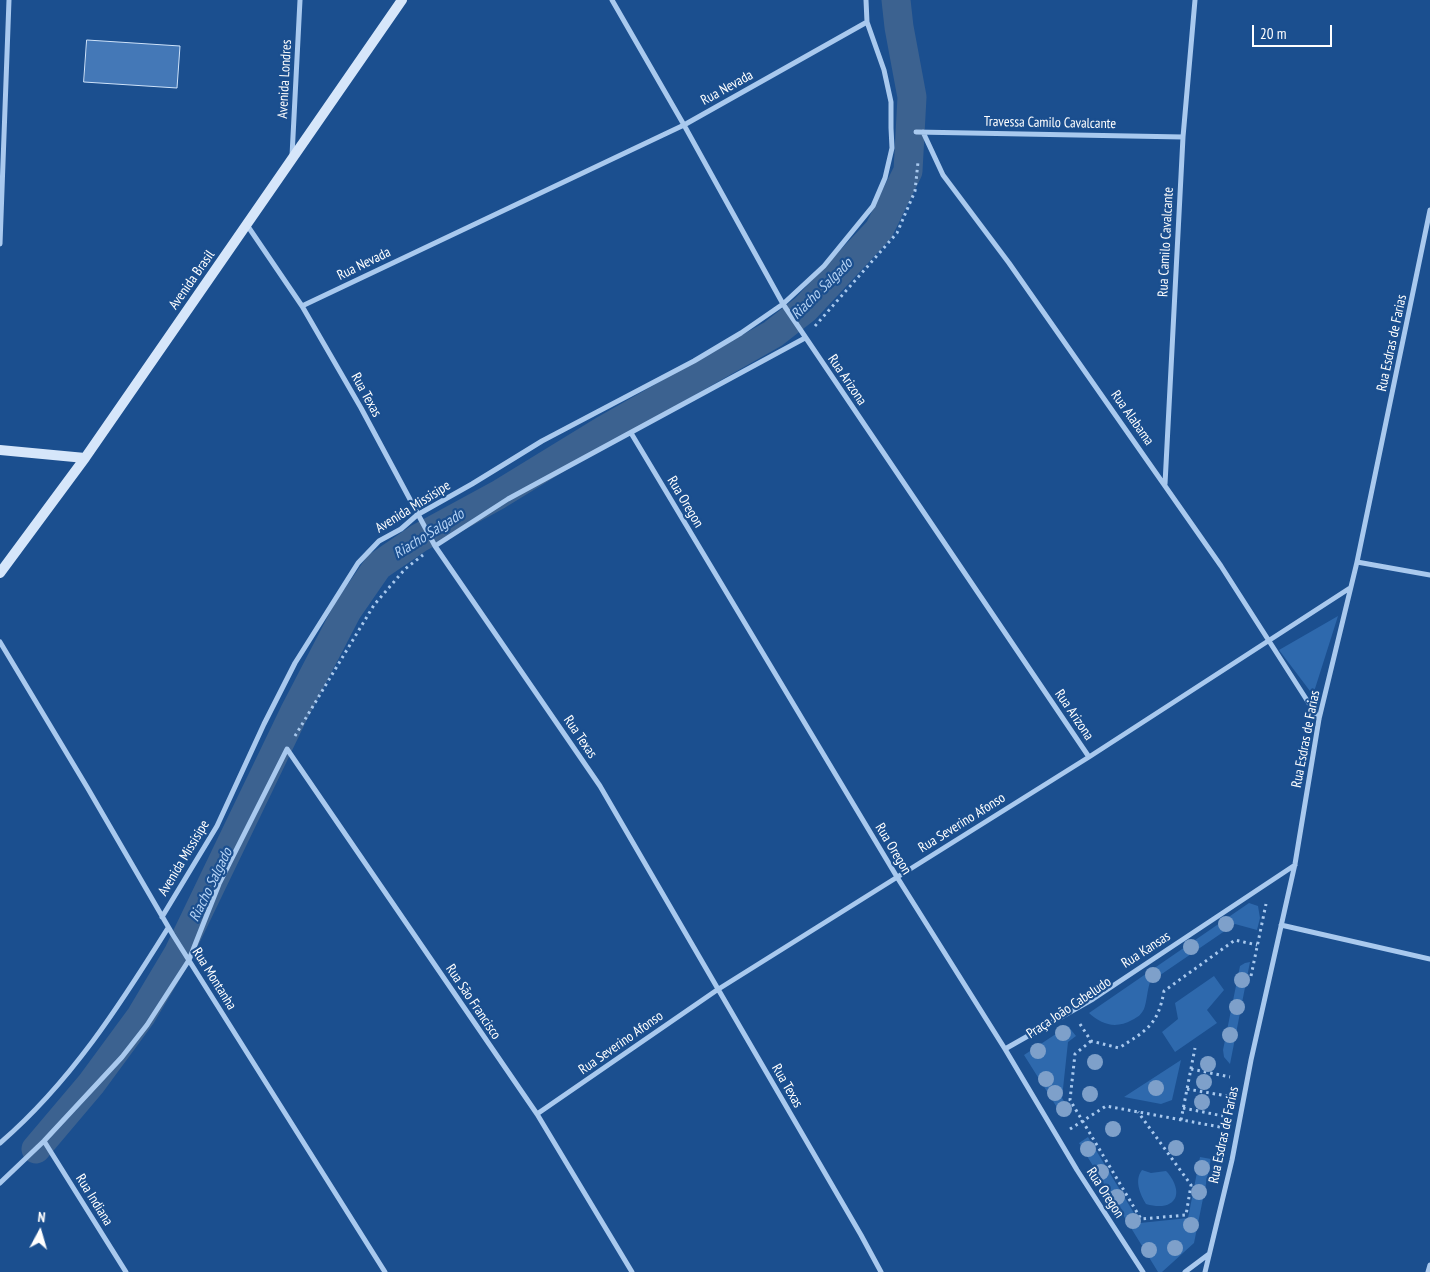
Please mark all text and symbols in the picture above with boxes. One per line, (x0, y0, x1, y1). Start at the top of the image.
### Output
scale bar (1255, 15, 1335, 47)
text: 20 m (1260, 24, 1286, 43)
street label: Avenida Londres (275, 39, 295, 119)
street label: Rua Nevada (698, 67, 756, 109)
street label: Travessa Camilo Cavalcante (984, 113, 1116, 133)
street label: Rua Camilo Cavalcante (1155, 187, 1177, 297)
street label: Rua Nevada (335, 244, 393, 284)
street label: Avenida Brasil (166, 247, 218, 313)
water label: Riacho Salgado (788, 255, 856, 323)
street label: Rua Esdras de Farias (1374, 293, 1410, 393)
street label: Rua Arizona (824, 351, 870, 409)
street label: Rua Texas (347, 370, 385, 420)
street label: Rua Alabama (1107, 387, 1157, 449)
street label: Rua Oregon (663, 473, 707, 531)
street label: Avenida Missisipe (372, 477, 454, 537)
water label: Riacho Salgado (391, 505, 467, 563)
street label: Rua Arizona (1051, 686, 1097, 744)
street label: Rua Esdras de Farias (1288, 689, 1324, 789)
street label: Rua Texas (560, 712, 600, 762)
street label: Rua Severino Afonso (915, 790, 1009, 856)
street label: Avenida Missisipe (155, 817, 213, 899)
street label: Rua Oregon (871, 820, 915, 878)
water label: Riacho Salgado (186, 845, 236, 925)
street label: Rua Kansas (1118, 928, 1174, 972)
street label: Rua Montanha (188, 945, 240, 1013)
street label: Rua São Francisco (442, 961, 504, 1043)
street label: Praça João Cabeludo (1024, 974, 1114, 1042)
street label: Rua Severino Afonso (576, 1008, 666, 1078)
street label: Rua Texas (768, 1061, 806, 1111)
street label: Rua Esdras de Farias (1206, 1085, 1242, 1185)
street label: Rua Oregon (1082, 1165, 1128, 1221)
street label: Rua Indiana (72, 1171, 116, 1229)
north arrow (15, 1207, 65, 1257)
text: N (37, 1208, 46, 1226)

